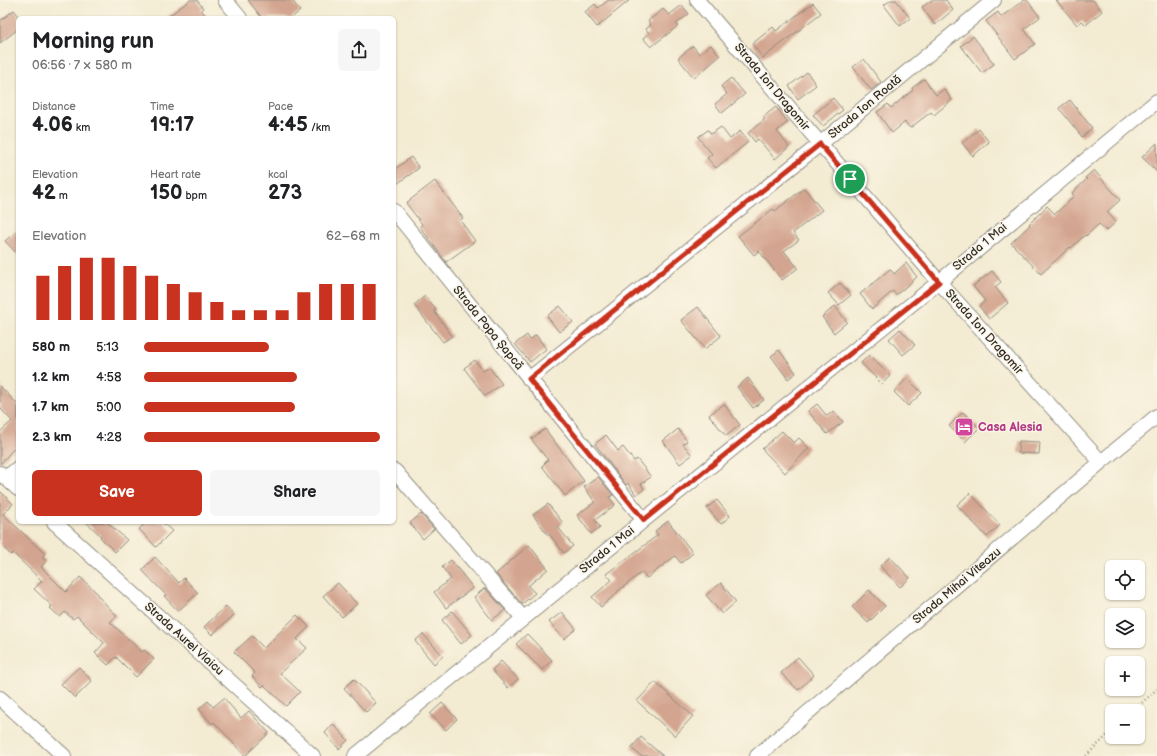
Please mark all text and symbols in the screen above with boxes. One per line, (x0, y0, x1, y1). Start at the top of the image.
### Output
text: Morning run (32, 28, 154, 55)
button: share (338, 29, 380, 71)
street label: Strada Ion Dragomir (731, 40, 813, 134)
text: 06:56 · 7 × 580 m (32, 57, 132, 73)
street label: Strada Ion Roată (825, 72, 905, 142)
text: Distance (32, 100, 76, 113)
text: Time (150, 100, 174, 113)
text: Pace (268, 100, 293, 113)
text: 4.06 (32, 113, 73, 137)
text: 19:17 (150, 113, 194, 137)
text: 4:45 (268, 113, 308, 137)
text: km (73, 121, 90, 134)
text: /km (308, 121, 330, 134)
pin (833, 162, 867, 196)
text: Elevation (32, 168, 78, 181)
text: Heart rate (150, 168, 201, 181)
text: kcal (268, 168, 288, 181)
icon: arrive (839, 168, 861, 190)
text: 42 (32, 181, 56, 205)
text: 150 (150, 181, 182, 205)
text: 273 (268, 181, 302, 205)
text: m (56, 189, 68, 202)
text: bpm (182, 189, 207, 202)
street label: Strada 1 Mai (950, 220, 1010, 274)
text: Elevation (32, 228, 86, 244)
text: 62–68 m (326, 228, 380, 244)
street label: Strada Popa Șapcă (450, 283, 527, 373)
street label: Strada Ion Dragomir (942, 286, 1027, 378)
text: 580 m (32, 339, 70, 355)
text: 5:13 (96, 339, 119, 355)
text: 1.2 km (32, 369, 70, 385)
text: 4:58 (96, 369, 122, 385)
text: 1.7 km (32, 399, 69, 415)
text: 5:00 (96, 399, 121, 415)
hotel icon: Casa Alesia (953, 416, 975, 438)
place label: Casa Alesia (978, 420, 1043, 435)
text: 2.3 km (32, 429, 72, 445)
text: 4:28 (96, 429, 122, 445)
button: Save (32, 470, 202, 516)
button: Share (210, 470, 380, 516)
street label: Strada 1 Mai (576, 523, 638, 577)
street label: Strada Mihai Viteazu (910, 545, 1004, 627)
map controls (1105, 560, 1145, 744)
button: locate (1105, 560, 1145, 600)
street label: Strada Aurel Vlaicu (141, 599, 227, 679)
button: layers (1105, 608, 1145, 648)
button: + (1105, 656, 1145, 696)
button: − (1105, 704, 1145, 744)

